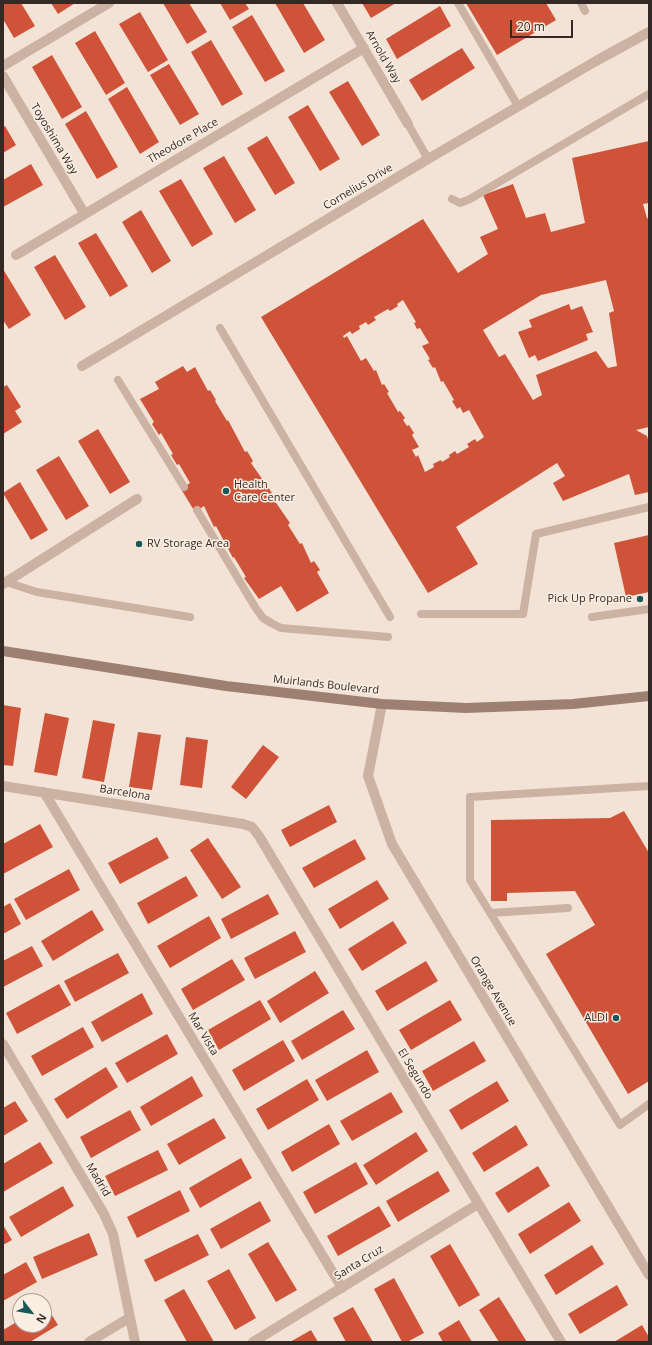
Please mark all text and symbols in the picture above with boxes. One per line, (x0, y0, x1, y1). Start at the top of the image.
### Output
scale bar (512, 12, 575, 38)
text: 20 m (517, 18, 545, 35)
street label: Arnold Way (363, 28, 403, 86)
street label: Toyoshima Way (28, 101, 80, 177)
street label: Theodore Place (145, 115, 221, 167)
street label: Cornelius Drive (321, 161, 395, 213)
place label: Health Care Center (234, 478, 295, 504)
marker: Health Care Center (221, 486, 231, 496)
place label: RV Storage Area (147, 537, 229, 551)
marker: RV Storage Area (134, 539, 144, 549)
place label: Pick Up Propane (548, 592, 632, 606)
marker: Pick Up Propane (635, 594, 645, 604)
street label: Muirlands Boulevard (272, 673, 380, 697)
street label: Barcelona (99, 782, 151, 804)
street label: Orange Avenue (467, 954, 519, 1028)
street label: Mar Vista (185, 1010, 221, 1058)
place label: ALDI (584, 1011, 608, 1025)
marker: ALDI (611, 1013, 621, 1023)
street label: El Segundo (395, 1046, 435, 1102)
street label: Madrid (83, 1161, 113, 1199)
street label: Santa Cruz (332, 1243, 386, 1283)
north arrow (12, 1293, 52, 1333)
text: N (33, 1311, 51, 1327)

